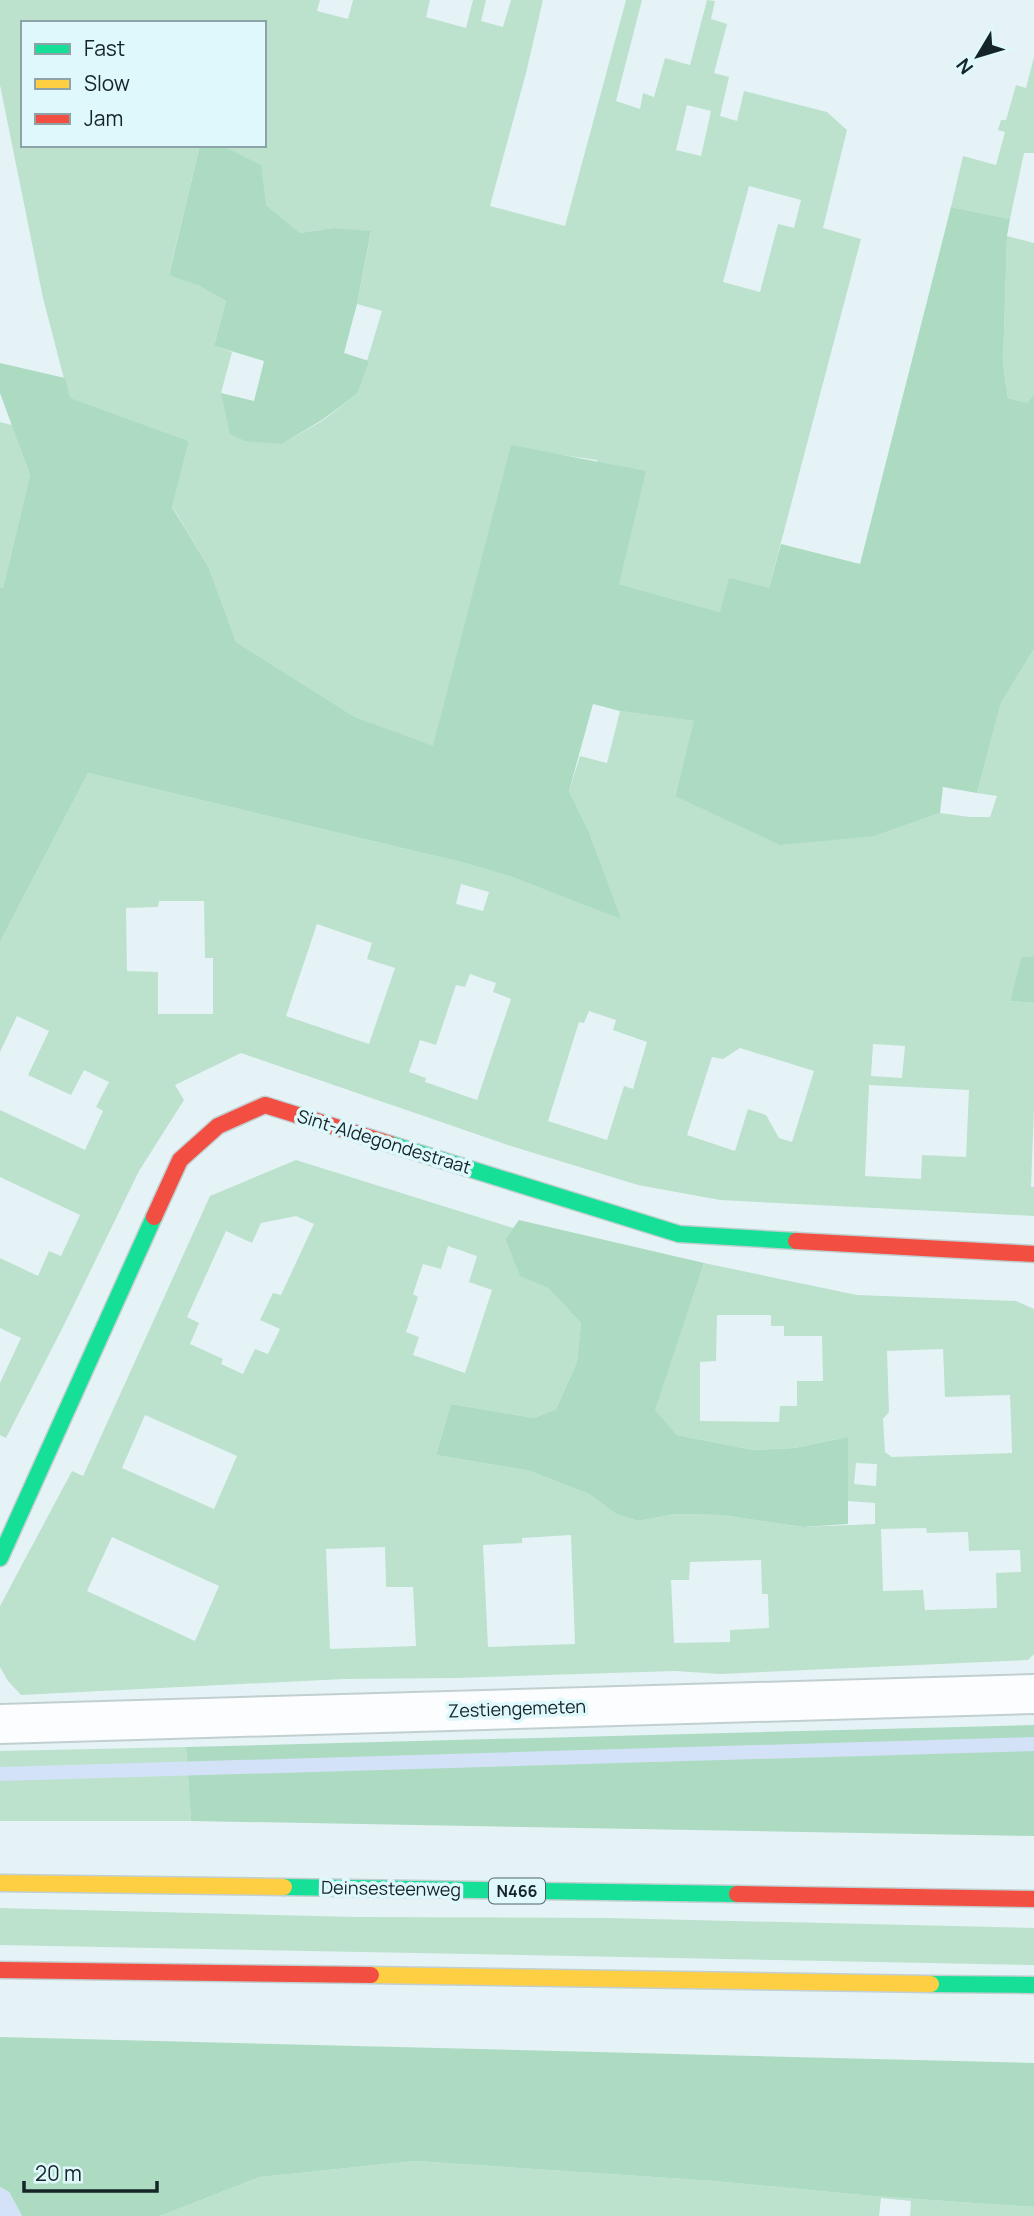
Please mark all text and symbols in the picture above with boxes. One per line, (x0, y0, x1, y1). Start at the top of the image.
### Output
legend (21, 21, 266, 147)
north arrow (943, 21, 1013, 91)
text: Fast (84, 34, 125, 62)
text: N (950, 53, 979, 80)
text: Slow (84, 69, 130, 97)
text: Jam (84, 104, 123, 132)
street label: Sint-Aldegondestraat (295, 1103, 474, 1179)
street label: Zestiengemeten (448, 1694, 586, 1722)
street label: Deinsesteenweg (321, 1875, 461, 1901)
road number: N466 (489, 1879, 545, 1904)
scale bar (24, 2150, 158, 2194)
text: 20 m (35, 2159, 82, 2187)

